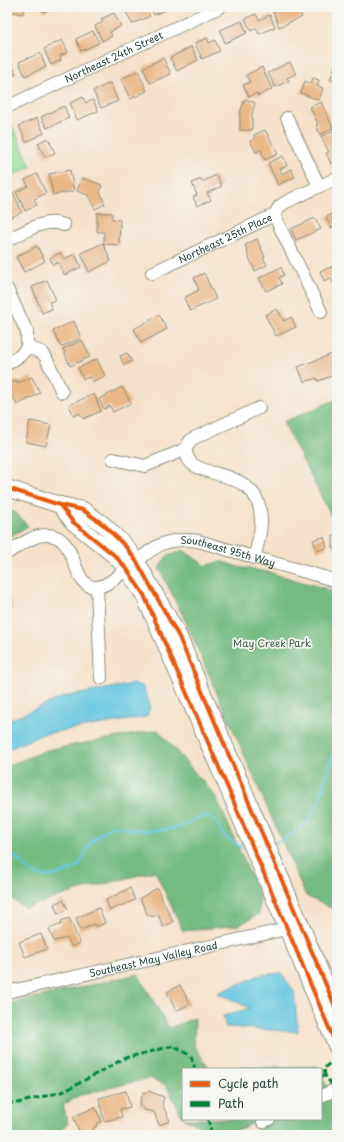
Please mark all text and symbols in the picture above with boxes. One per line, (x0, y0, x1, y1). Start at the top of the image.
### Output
street label: Northeast 24th Street (62, 27, 165, 86)
street label: Northeast 25th Place (176, 209, 274, 266)
street label: Southeast 95th Way (181, 532, 278, 570)
park label: May Creek Park (233, 635, 311, 650)
street label: Southeast May Valley Road (88, 937, 219, 980)
legend (182, 1068, 322, 1120)
text: Cycle path (218, 1074, 279, 1092)
text: Path (218, 1094, 244, 1112)

